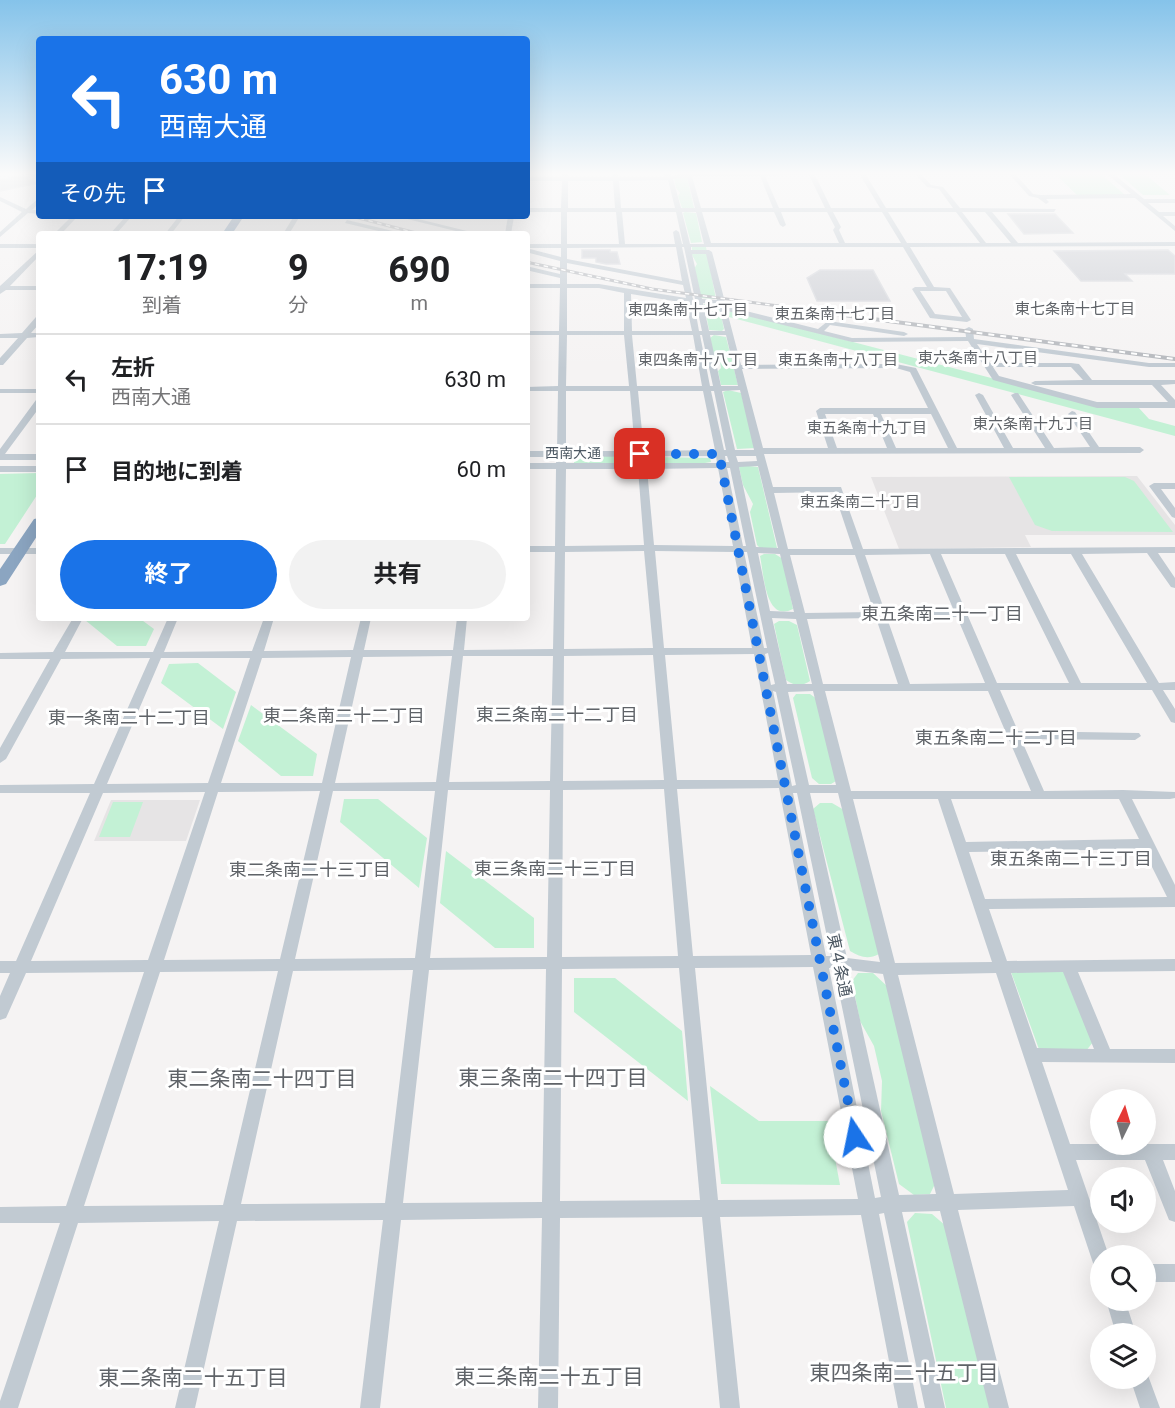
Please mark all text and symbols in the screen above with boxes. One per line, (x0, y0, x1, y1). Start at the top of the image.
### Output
text: 630 m (159, 55, 278, 104)
icon: left (60, 60, 138, 138)
text: 西南大通 (159, 111, 267, 143)
icon: arrive (138, 174, 171, 207)
text: その先 (60, 181, 126, 206)
text: 17:19 (116, 247, 208, 289)
text: 9 (288, 247, 309, 289)
text: 690 (388, 249, 450, 291)
text: m (411, 291, 428, 315)
text: 到着 (142, 293, 182, 317)
text: 分 (288, 293, 308, 317)
district label: 東七条南十七丁目 (1015, 300, 1135, 318)
district label: 東四条南十七丁目 (628, 301, 748, 319)
district label: 東五条南十七丁目 (775, 305, 895, 323)
district label: 東六条南十八丁目 (918, 349, 1038, 367)
district label: 東四条南十八丁目 (638, 351, 758, 369)
district label: 東五条南十八丁目 (778, 351, 898, 369)
text: 左折 (111, 355, 155, 380)
icon: left (60, 363, 93, 396)
text: 630 m (444, 367, 506, 392)
text: 西南大通 (111, 385, 191, 409)
district label: 東六条南十九丁目 (973, 415, 1093, 433)
district label: 東五条南十九丁目 (807, 419, 927, 437)
pin (614, 428, 665, 479)
icon: arrive (623, 437, 656, 470)
street label: 西南大通 (545, 445, 601, 461)
icon: arrive (60, 453, 93, 486)
text: 60 m (457, 457, 506, 482)
text: 目的地に到着 (111, 459, 243, 484)
district label: 東五条南二十丁目 (800, 493, 920, 511)
button: 終了 (60, 540, 277, 609)
button: 共有 (289, 540, 506, 609)
district label: 東五条南二十一丁目 (861, 603, 1023, 624)
district label: 東三条南二十二丁目 (476, 704, 638, 725)
district label: 東二条南二十二丁目 (263, 705, 425, 726)
district label: 東一条南二十二丁目 (48, 707, 210, 728)
district label: 東五条南二十二丁目 (915, 727, 1077, 748)
district label: 東五条南二十三丁目 (990, 848, 1152, 869)
district label: 東三条南二十三丁目 (474, 858, 636, 879)
district label: 東二条南二十三丁目 (229, 859, 391, 880)
street label: 東４条通 (824, 932, 855, 998)
district label: 東三条南二十四丁目 (459, 1066, 648, 1090)
district label: 東二条南二十四丁目 (168, 1067, 357, 1091)
north arrow (1090, 1089, 1156, 1155)
map controls (1090, 1089, 1156, 1389)
position arrow (823, 1105, 887, 1169)
button: sound (1090, 1167, 1156, 1233)
button: search (1090, 1245, 1156, 1311)
button: layers (1090, 1323, 1156, 1389)
district label: 東四条南二十五丁目 (810, 1361, 999, 1385)
district label: 東三条南二十五丁目 (455, 1365, 644, 1389)
district label: 東二条南二十五丁目 (99, 1366, 288, 1390)

